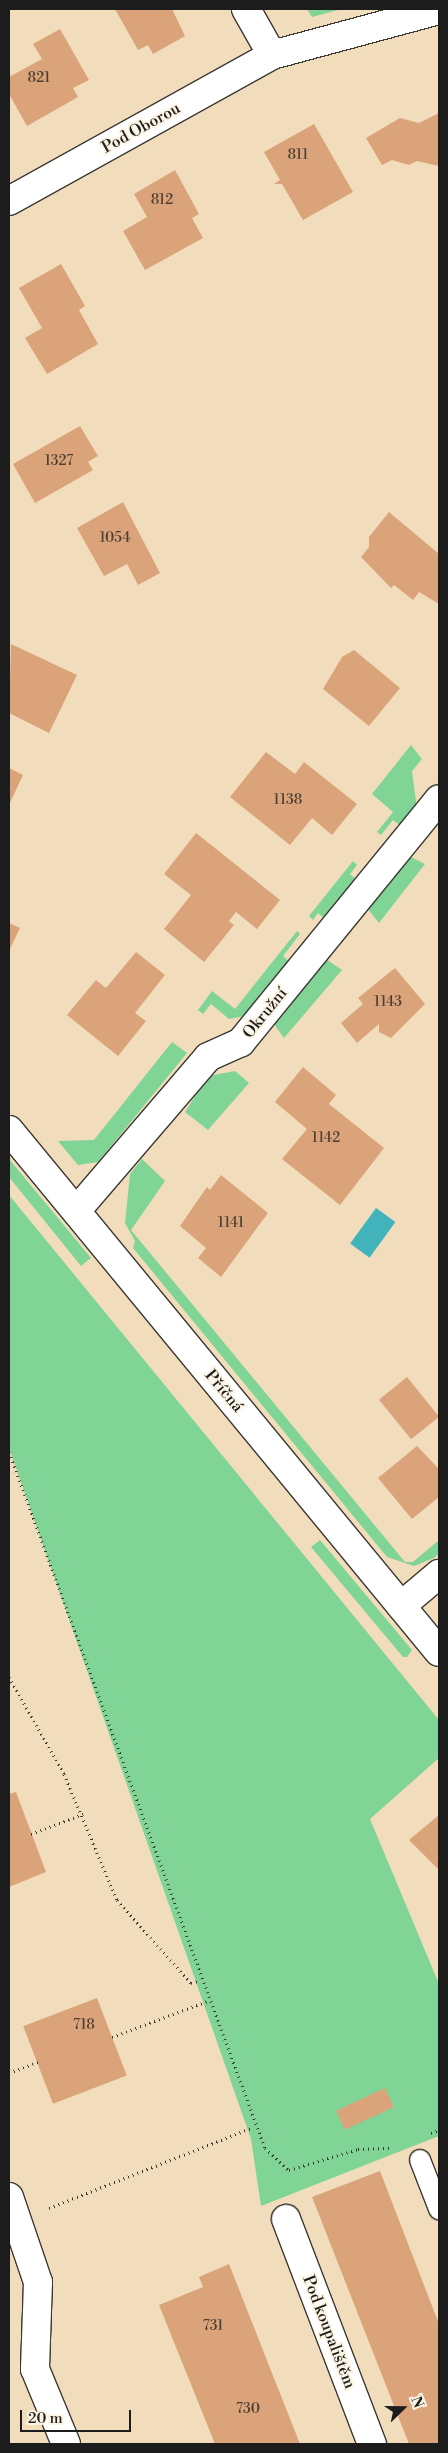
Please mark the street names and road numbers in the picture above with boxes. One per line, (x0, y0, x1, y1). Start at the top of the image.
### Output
street label: Pod Oborou (98, 99, 184, 157)
street label: Okružní (239, 984, 291, 1042)
street label: Příčná (201, 1366, 247, 1416)
street label: Pod koupalištěm (299, 2273, 359, 2391)

